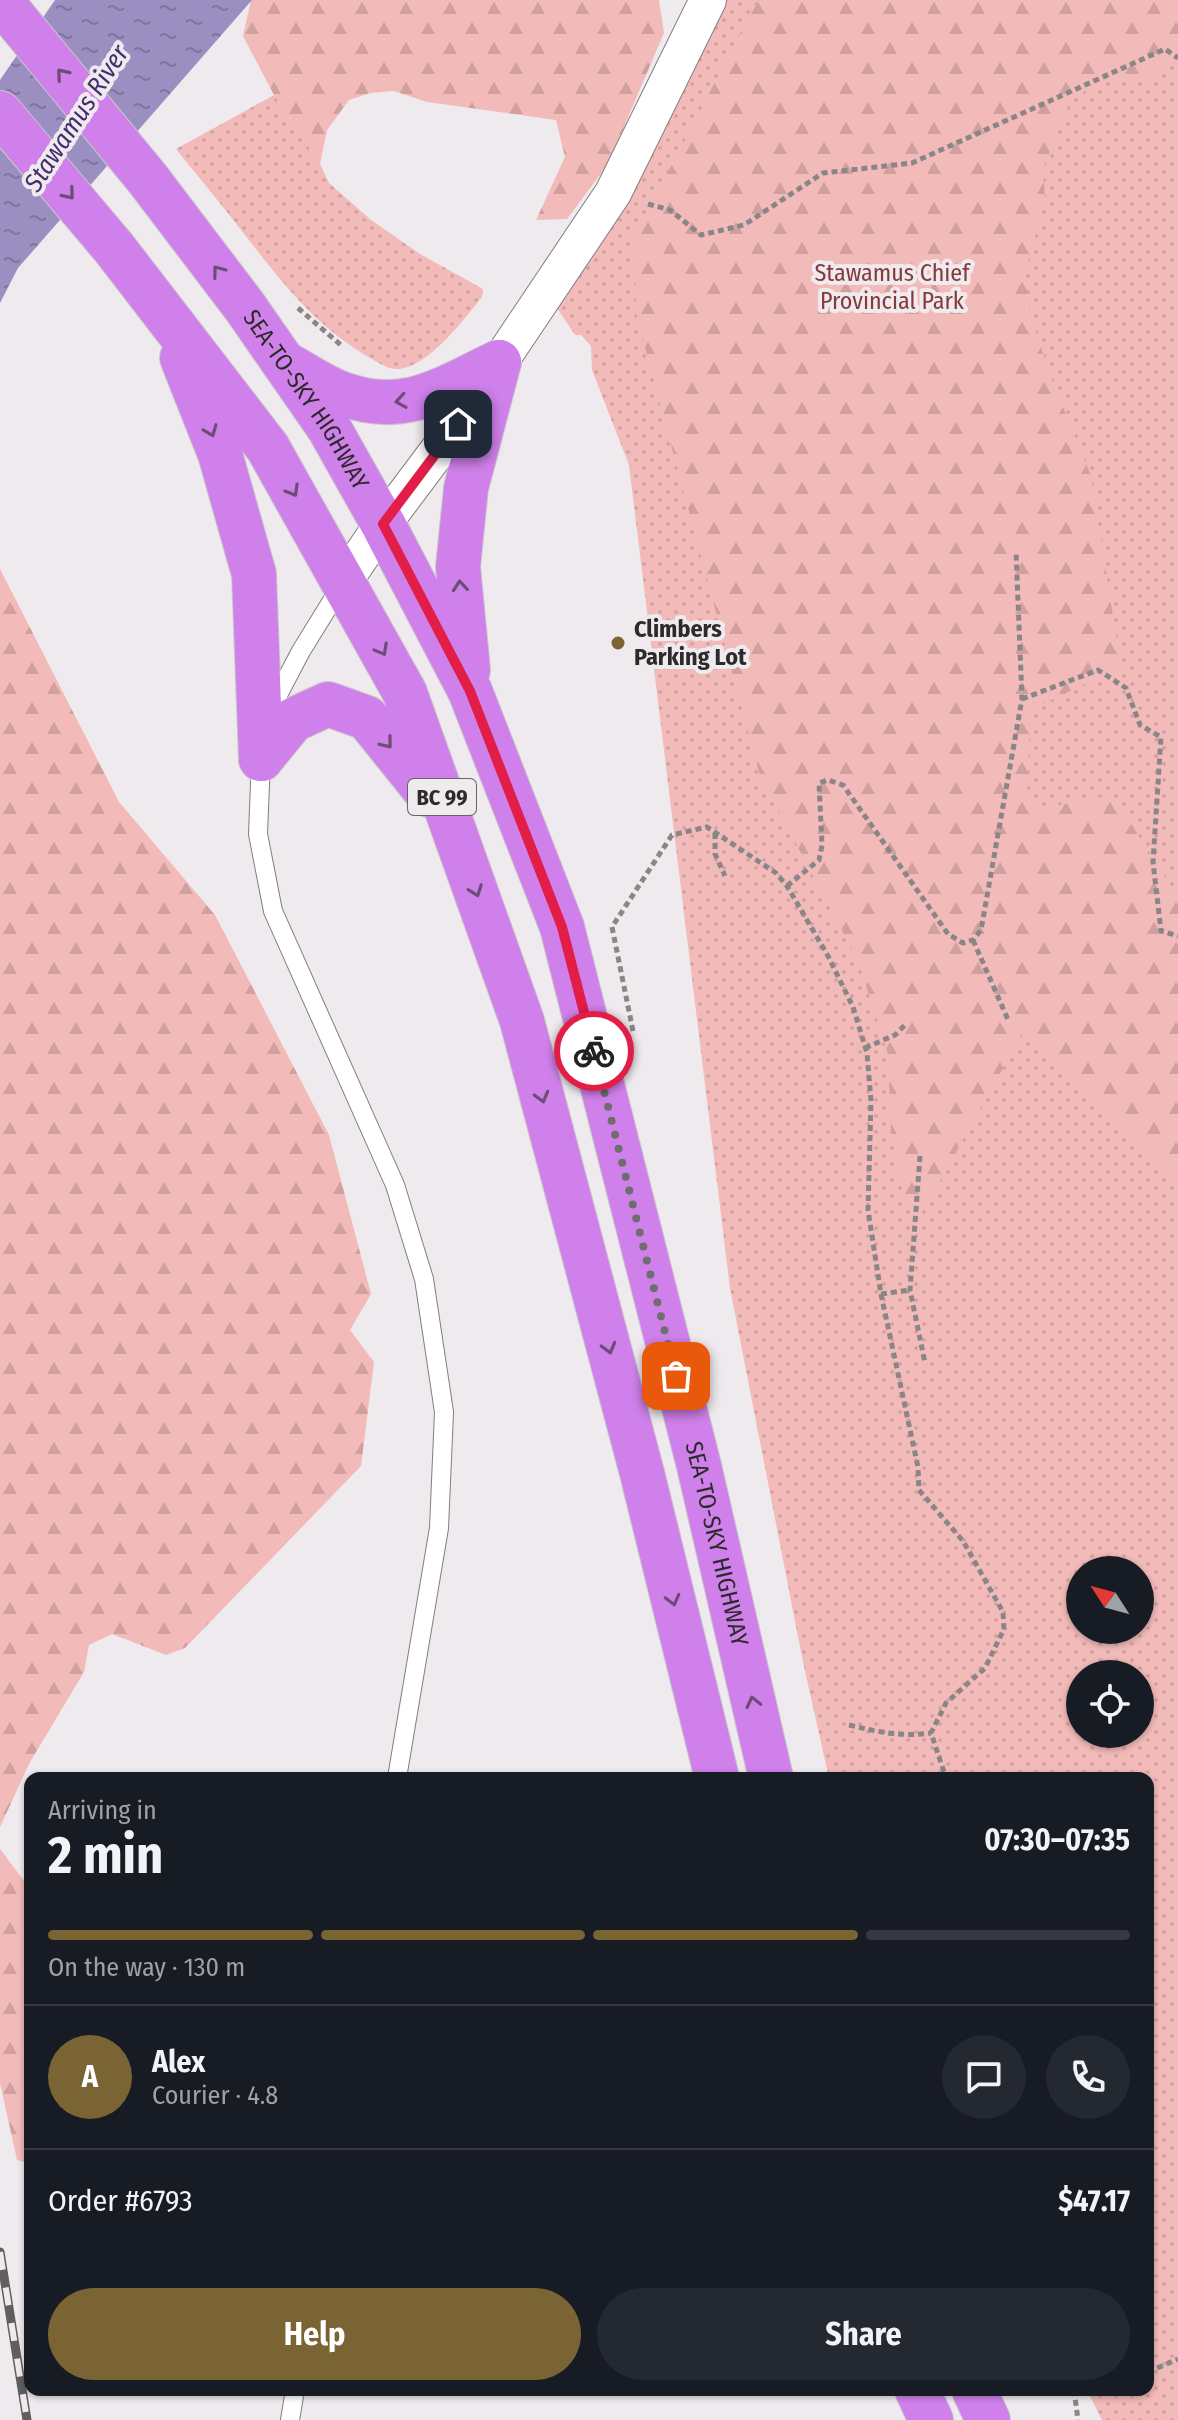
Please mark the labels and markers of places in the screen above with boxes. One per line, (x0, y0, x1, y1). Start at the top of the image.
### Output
pin (424, 390, 492, 458)
place label: Climbers Parking Lot (634, 615, 747, 671)
marker: Climbers Parking Lot (609, 634, 627, 652)
pin (642, 1342, 710, 1410)

